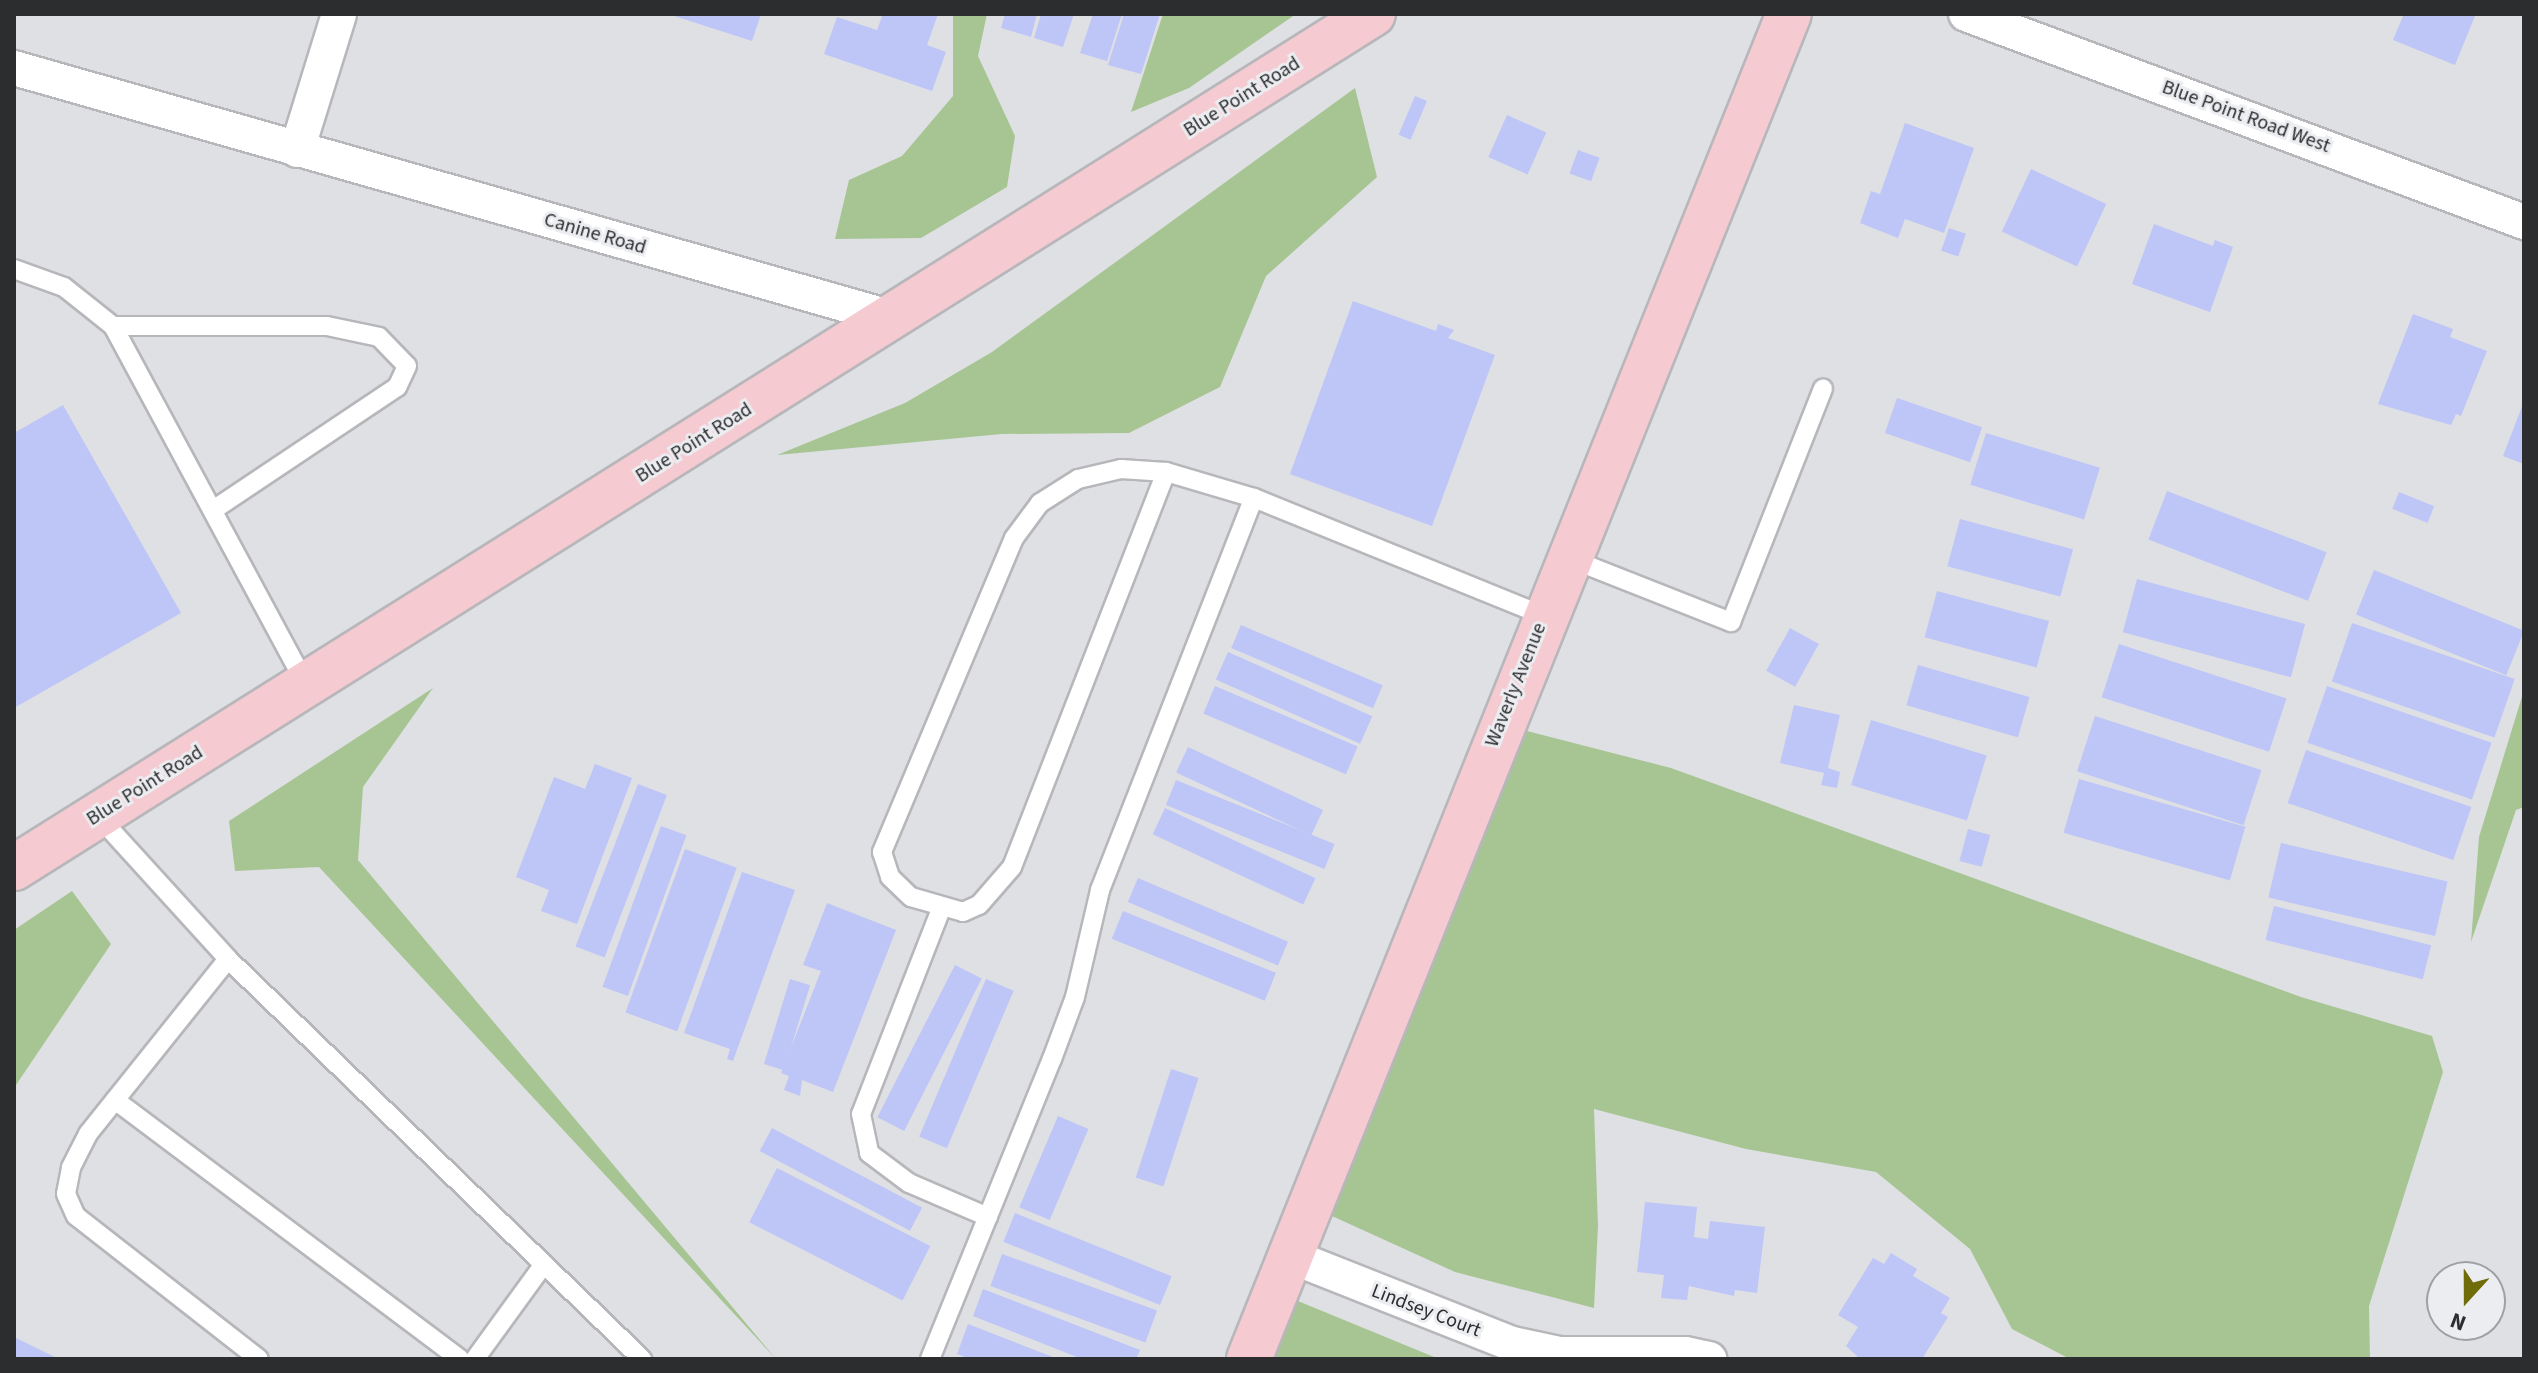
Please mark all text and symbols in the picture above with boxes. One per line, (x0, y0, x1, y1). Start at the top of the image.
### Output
street label: Blue Point Road (1179, 52, 1305, 142)
street label: Blue Point Road West (2159, 75, 2333, 159)
street label: Canine Road (541, 208, 649, 260)
street label: Blue Point Road (631, 398, 757, 488)
street label: Waverly Avenue (1480, 619, 1552, 751)
street label: Blue Point Road (82, 741, 208, 831)
north arrow (2426, 1261, 2506, 1341)
street label: Lindsey Court (1368, 1279, 1484, 1343)
text: N (2446, 1304, 2471, 1339)

